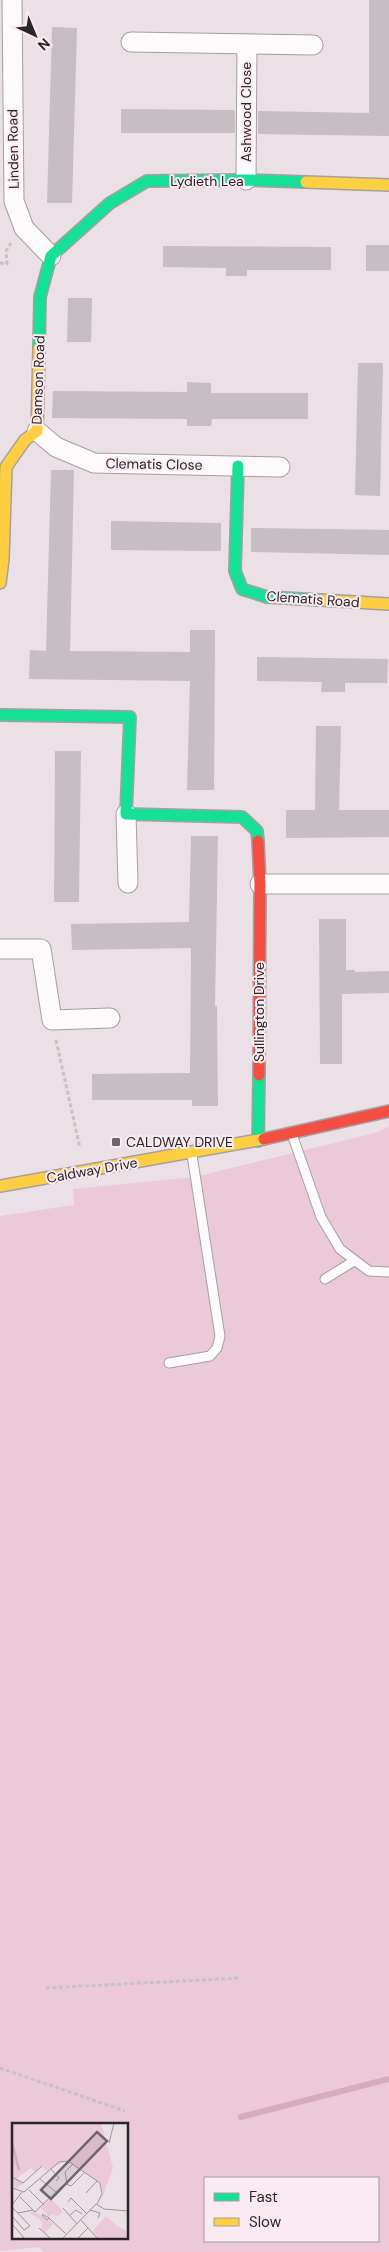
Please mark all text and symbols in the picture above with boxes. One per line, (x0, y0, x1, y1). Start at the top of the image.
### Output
north arrow (10, 10, 60, 60)
text: N (34, 34, 54, 54)
street label: Ashwood Close (237, 62, 255, 162)
street label: Linden Road (3, 109, 23, 189)
street label: Lydieth Lea (170, 172, 244, 190)
street label: Damson Road (27, 335, 49, 425)
street label: Clematis Close (105, 454, 203, 474)
street label: Clematis Road (266, 587, 360, 611)
street label: Sullington Drive (250, 962, 268, 1062)
place label: CALDWAY DRIVE (126, 1133, 233, 1151)
marker: CALDWAY DRIVE (110, 1136, 122, 1148)
street label: Caldway Drive (45, 1153, 139, 1187)
inset map (12, 2123, 129, 2240)
legend (204, 2177, 379, 2242)
text: Fast (249, 2187, 278, 2207)
text: Slow (249, 2212, 282, 2232)

